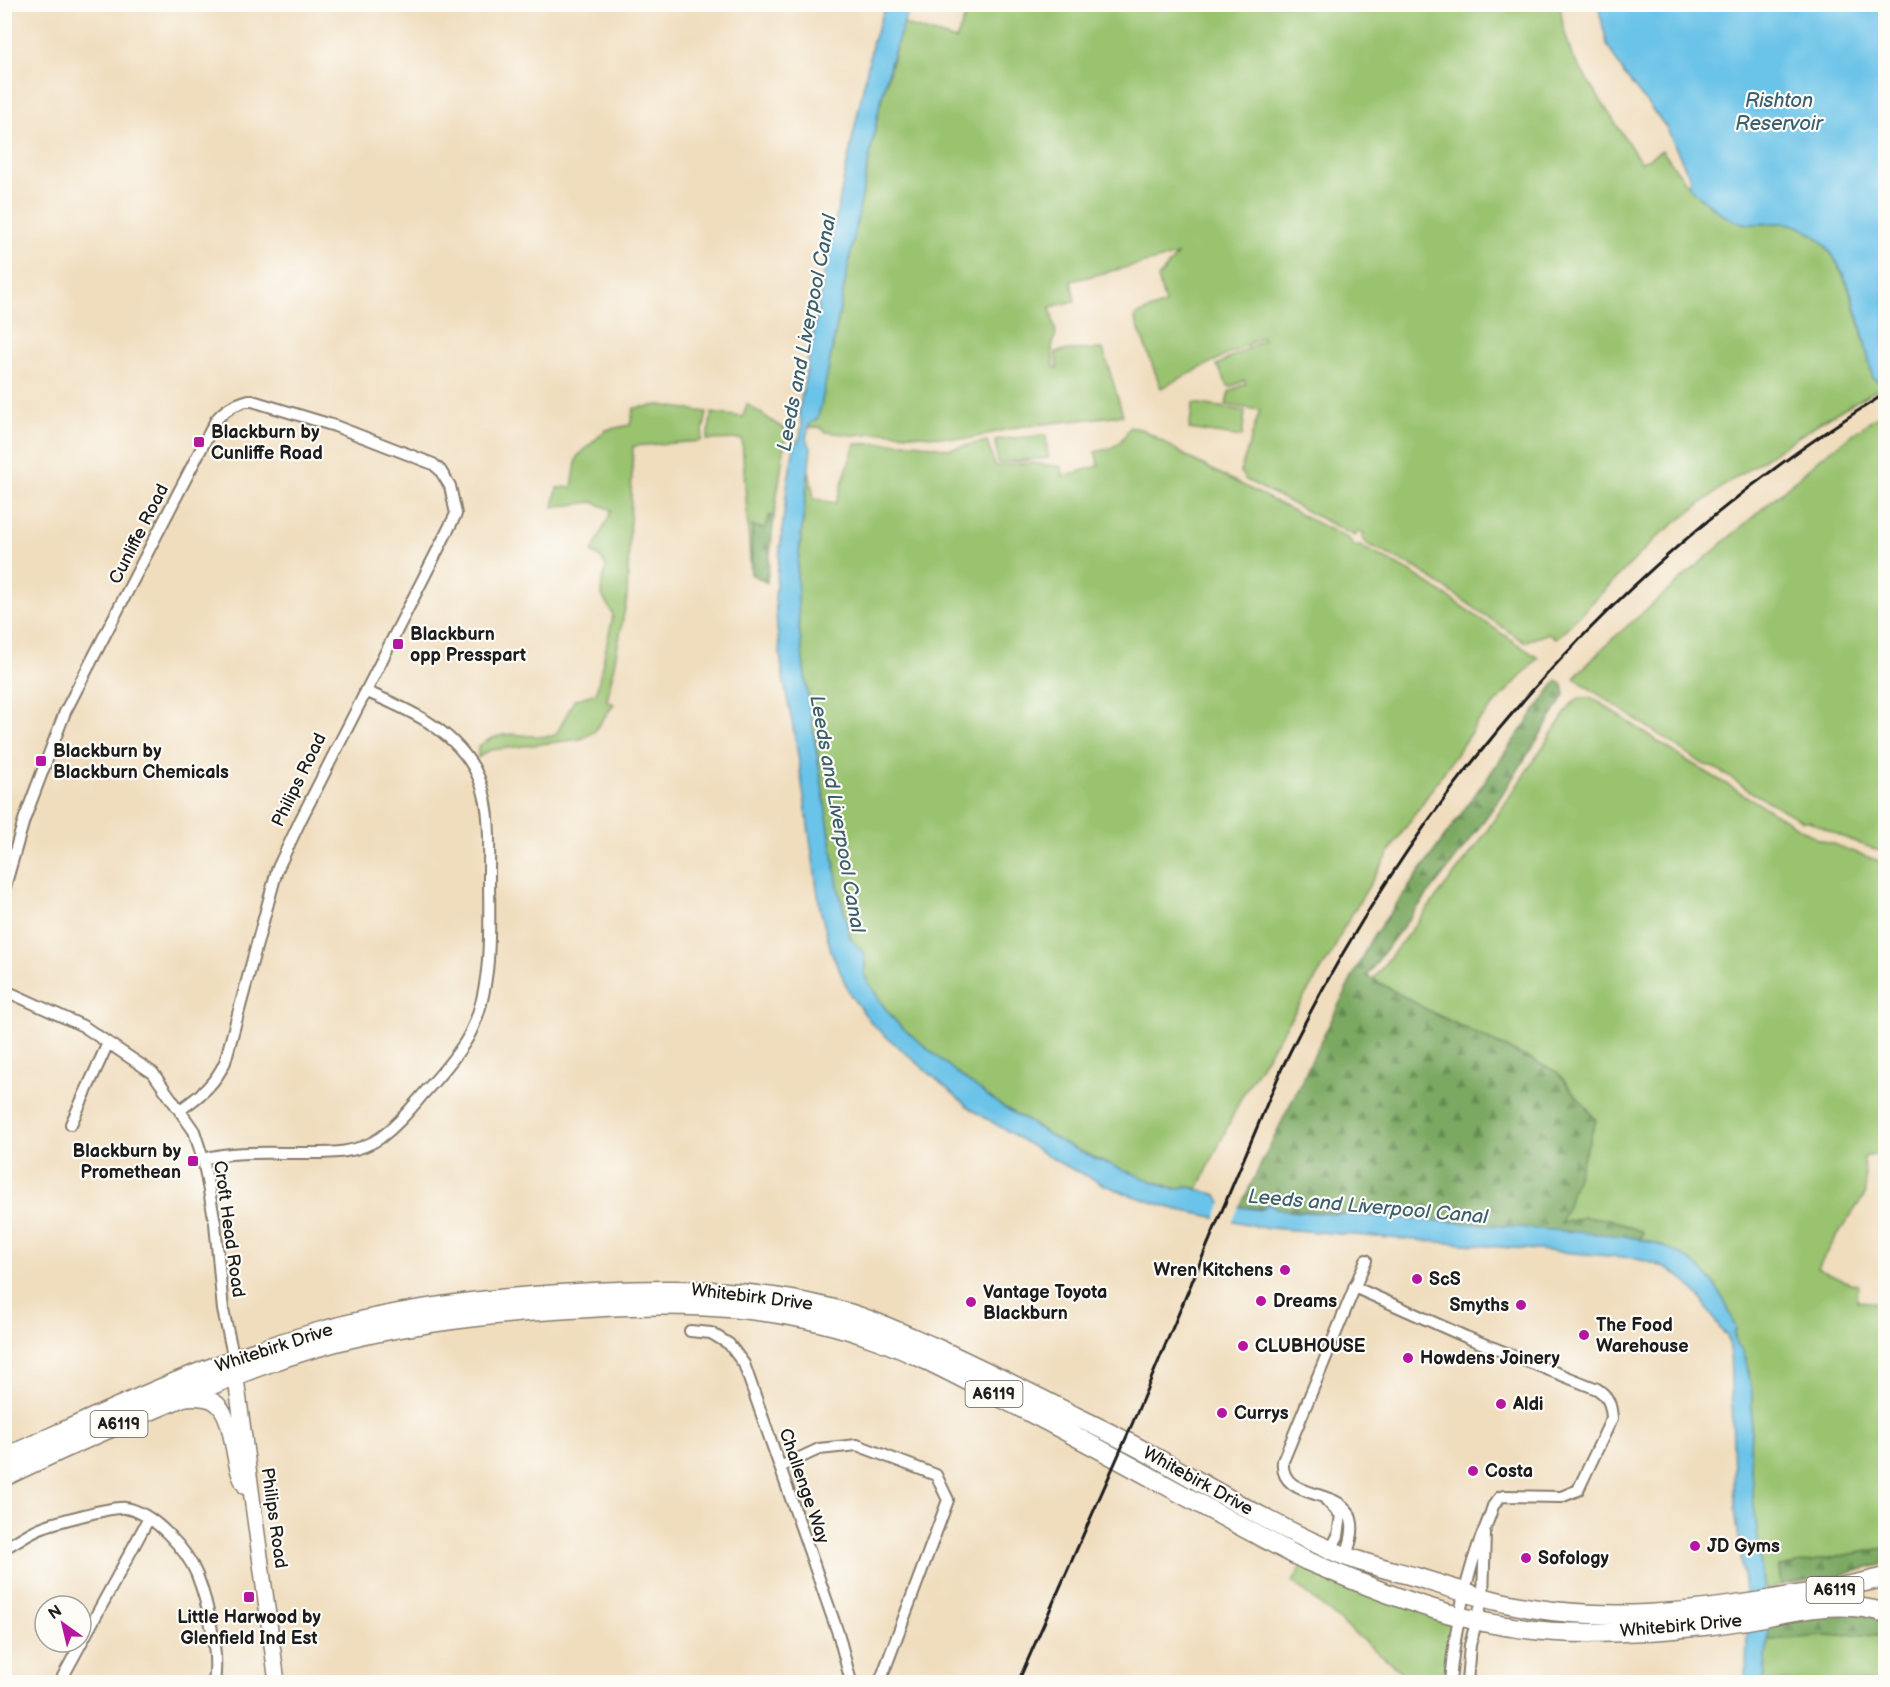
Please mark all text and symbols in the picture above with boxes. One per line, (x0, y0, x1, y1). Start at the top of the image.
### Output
water label: Rishton Reservoir (1735, 89, 1824, 136)
water label: Leeds and Liverpool Canal (772, 211, 842, 453)
place label: Blackburn by Cunliffe Road (211, 422, 323, 464)
marker: Blackburn by Cunliffe Road (192, 435, 206, 449)
street label: Cunliffe Road (105, 481, 173, 587)
place label: Blackburn opp Presspart (410, 624, 526, 666)
marker: Blackburn opp Presspart (391, 637, 405, 651)
water label: Leeds and Liverpool Canal (804, 693, 870, 936)
street label: Philips Road (267, 730, 331, 830)
place label: Blackburn by Blackburn Chemicals (53, 741, 229, 783)
marker: Blackburn by Blackburn Chemicals (34, 754, 48, 768)
place label: Blackburn by Promethean (73, 1141, 182, 1183)
marker: Blackburn by Promethean (186, 1154, 200, 1168)
street label: Croft Head Road (209, 1159, 249, 1299)
water label: Leeds and Liverpool Canal (1247, 1185, 1490, 1230)
place label: Wren Kitchens (1153, 1260, 1273, 1281)
marker: Wren Kitchens (1278, 1263, 1292, 1277)
place label: ScS (1429, 1269, 1461, 1290)
marker: ScS (1410, 1272, 1424, 1286)
street label: Whitebirk Drive (690, 1279, 814, 1315)
place label: Vantage Toyota Blackburn (983, 1282, 1107, 1324)
place label: Dreams (1273, 1291, 1337, 1312)
marker: Dreams (1254, 1294, 1268, 1308)
marker: Vantage Toyota Blackburn (964, 1295, 978, 1309)
place label: Smyths (1449, 1295, 1509, 1316)
marker: Smyths (1514, 1298, 1528, 1312)
place label: The Food Warehouse (1596, 1315, 1689, 1357)
street label: Whitebirk Drive (213, 1319, 336, 1377)
marker: The Food Warehouse (1577, 1328, 1591, 1342)
place label: CLUBHOUSE (1255, 1336, 1366, 1357)
marker: CLUBHOUSE (1236, 1339, 1250, 1353)
place label: Howdens Joinery (1420, 1348, 1560, 1369)
marker: Howdens Joinery (1401, 1351, 1415, 1365)
road number: A6119 (966, 1381, 1022, 1407)
place label: Aldi (1512, 1394, 1543, 1415)
marker: Aldi (1494, 1397, 1508, 1411)
place label: Currys (1234, 1403, 1289, 1424)
marker: Currys (1215, 1406, 1229, 1420)
road number: A6119 (90, 1411, 148, 1437)
street label: Challenge Way (774, 1426, 834, 1547)
street label: Whitebirk Drive (1139, 1442, 1257, 1520)
place label: Costa (1485, 1461, 1533, 1482)
marker: Costa (1466, 1464, 1480, 1478)
street label: Philips Road (257, 1466, 291, 1570)
place label: JD Gyms (1707, 1536, 1780, 1557)
marker: JD Gyms (1688, 1539, 1702, 1553)
place label: Sofology (1538, 1548, 1609, 1569)
marker: Sofology (1519, 1551, 1533, 1565)
road number: A6119 (1806, 1577, 1864, 1603)
marker: Little Harwood by Glenfield Ind Est (242, 1590, 256, 1604)
north arrow (33, 1594, 93, 1654)
text: N (45, 1602, 66, 1624)
place label: Little Harwood by Glenfield Ind Est (177, 1607, 322, 1649)
street label: Whitebirk Drive (1619, 1610, 1743, 1642)

